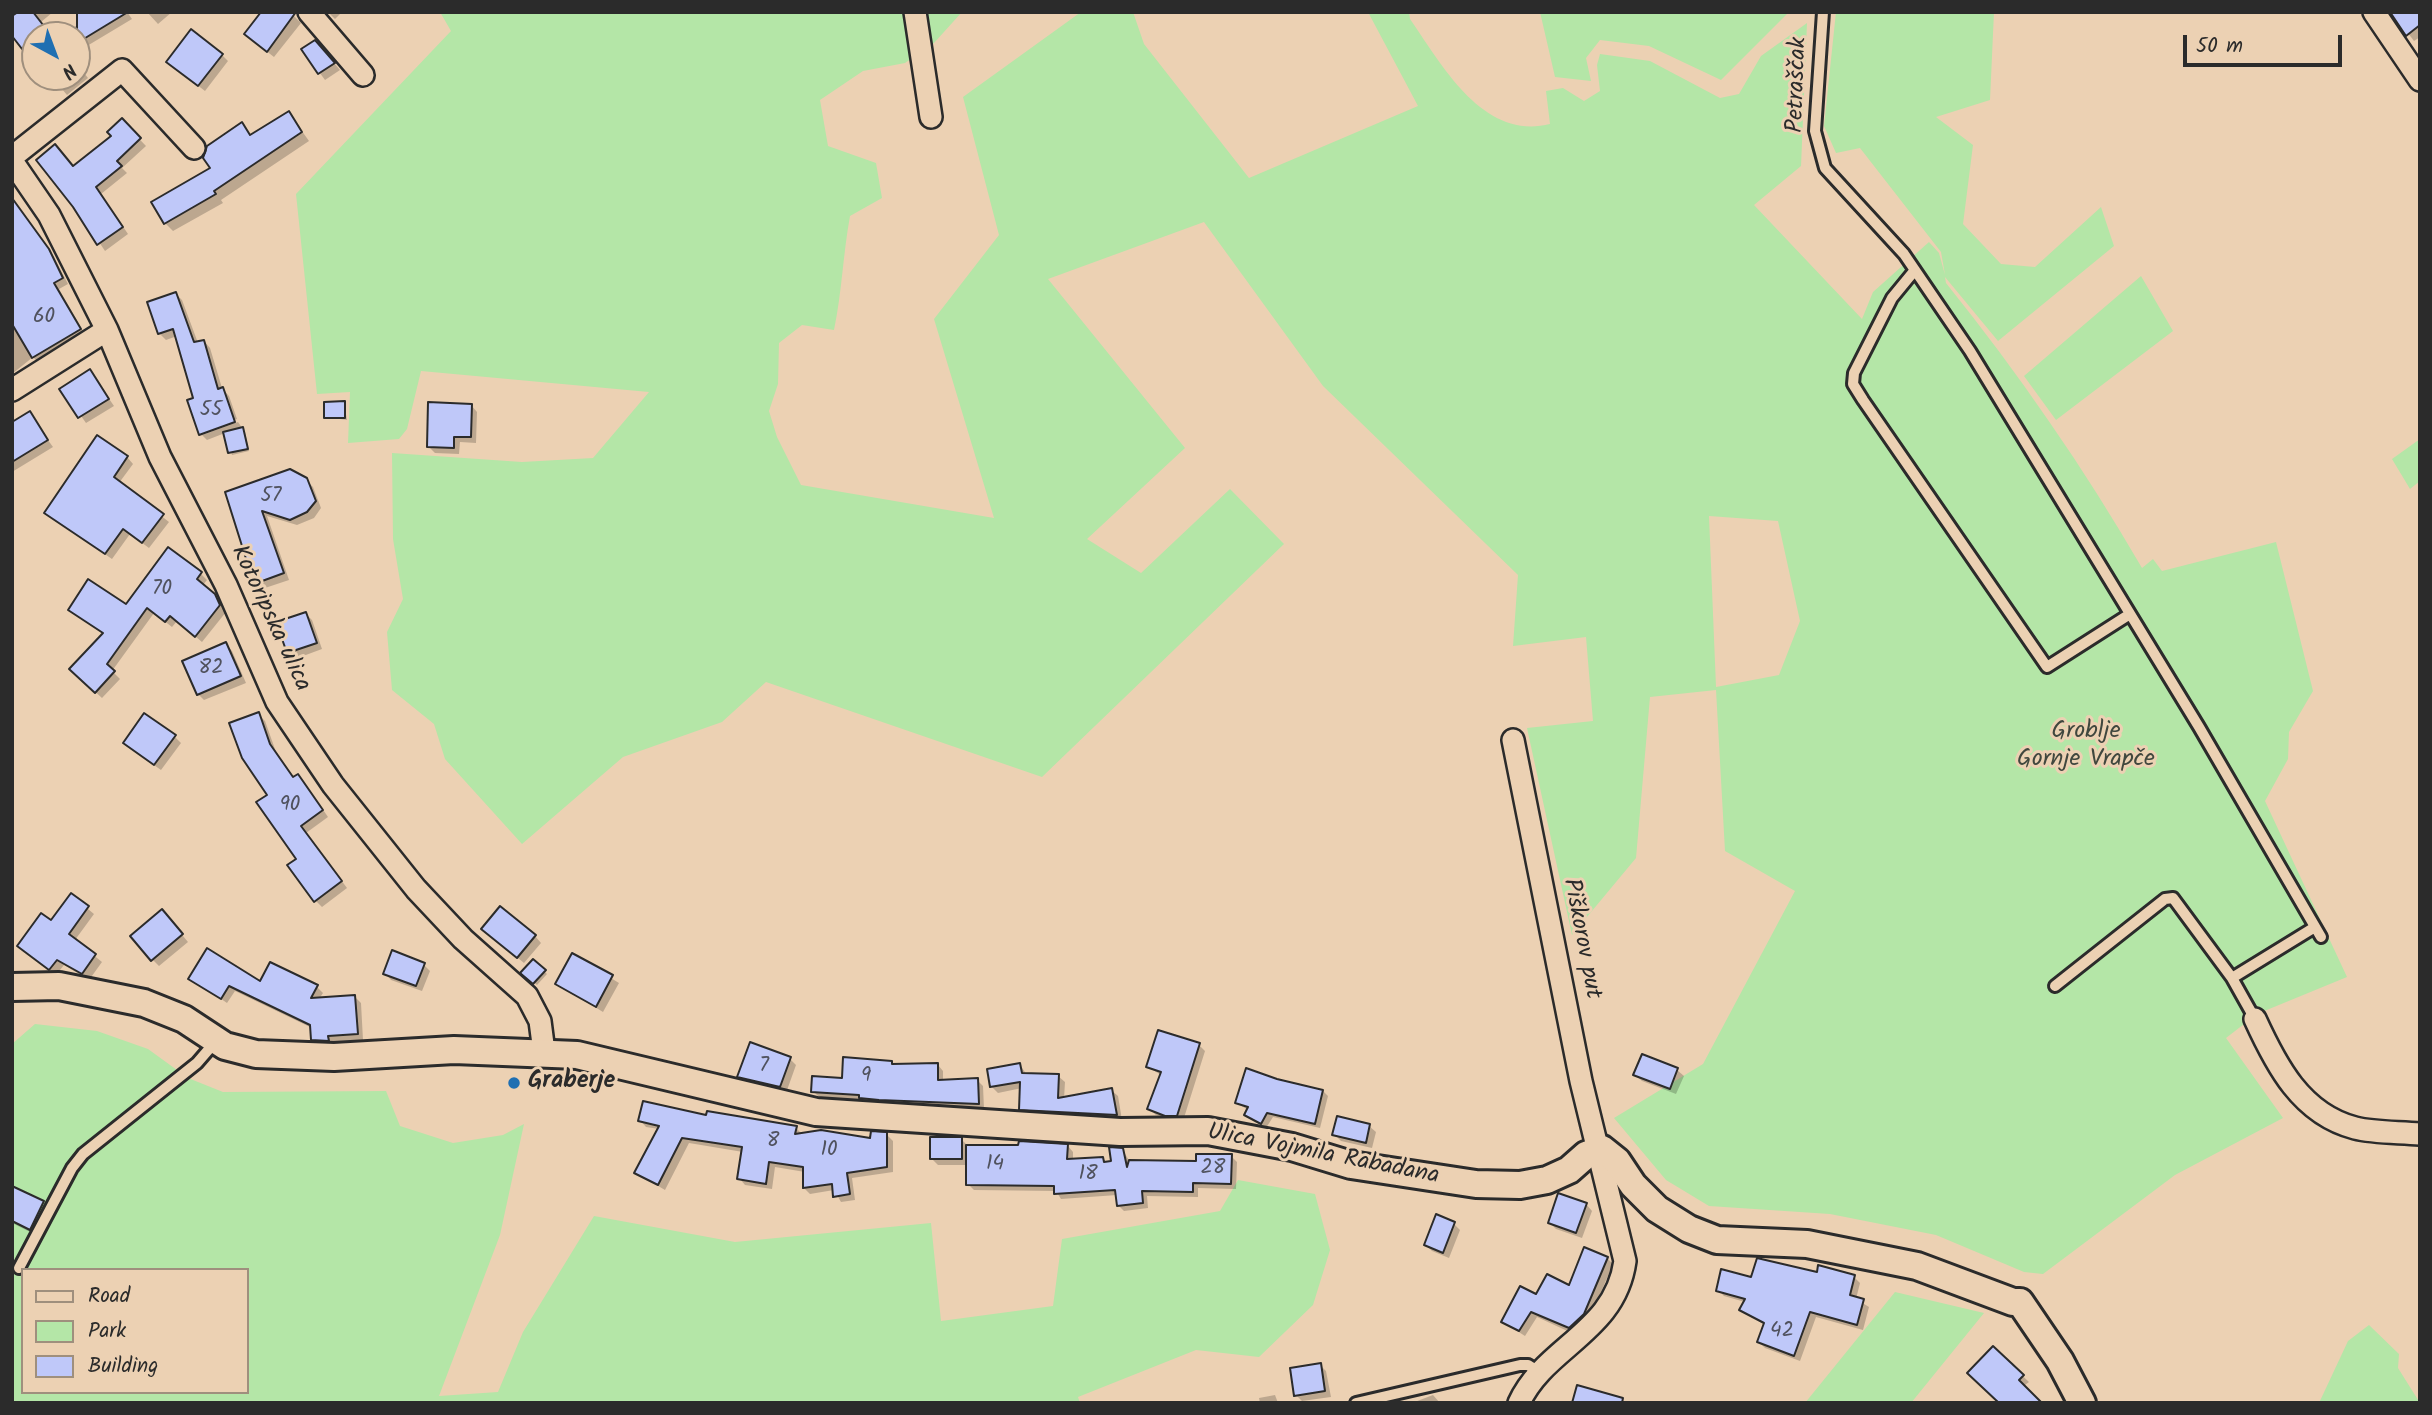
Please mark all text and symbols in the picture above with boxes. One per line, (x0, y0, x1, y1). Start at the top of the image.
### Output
north arrow (21, 21, 91, 91)
scale bar (2187, 21, 2346, 65)
text: 50 m (2196, 30, 2243, 63)
street label: Petraščak (1783, 37, 1815, 133)
text: N (54, 55, 83, 86)
house number: 60 (33, 305, 55, 331)
house number: 55 (200, 398, 222, 424)
house number: 57 (261, 484, 281, 510)
street label: Kotoripska ulica (223, 541, 315, 697)
house number: 70 (152, 577, 172, 603)
house number: 82 (199, 656, 223, 682)
park label: Groblje Gornje Vrapče (2017, 719, 2155, 775)
house number: 90 (280, 793, 300, 819)
street label: Piškorov put (1554, 876, 1606, 1002)
house number: 7 (759, 1054, 769, 1080)
house number: 9 (861, 1064, 871, 1090)
place label: Graberje (528, 1069, 615, 1097)
marker: Graberje (506, 1075, 522, 1091)
street label: Ulica Vojmila Rabadana (1205, 1119, 1441, 1193)
house number: 8 (767, 1129, 779, 1155)
house number: 10 (820, 1138, 838, 1164)
house number: 14 (986, 1152, 1004, 1178)
house number: 28 (1201, 1156, 1225, 1182)
house number: 18 (1078, 1162, 1098, 1188)
legend (21, 1268, 248, 1394)
text: Road (88, 1280, 130, 1313)
text: Park (88, 1315, 126, 1348)
house number: 42 (1770, 1319, 1794, 1345)
text: Building (88, 1350, 158, 1383)

